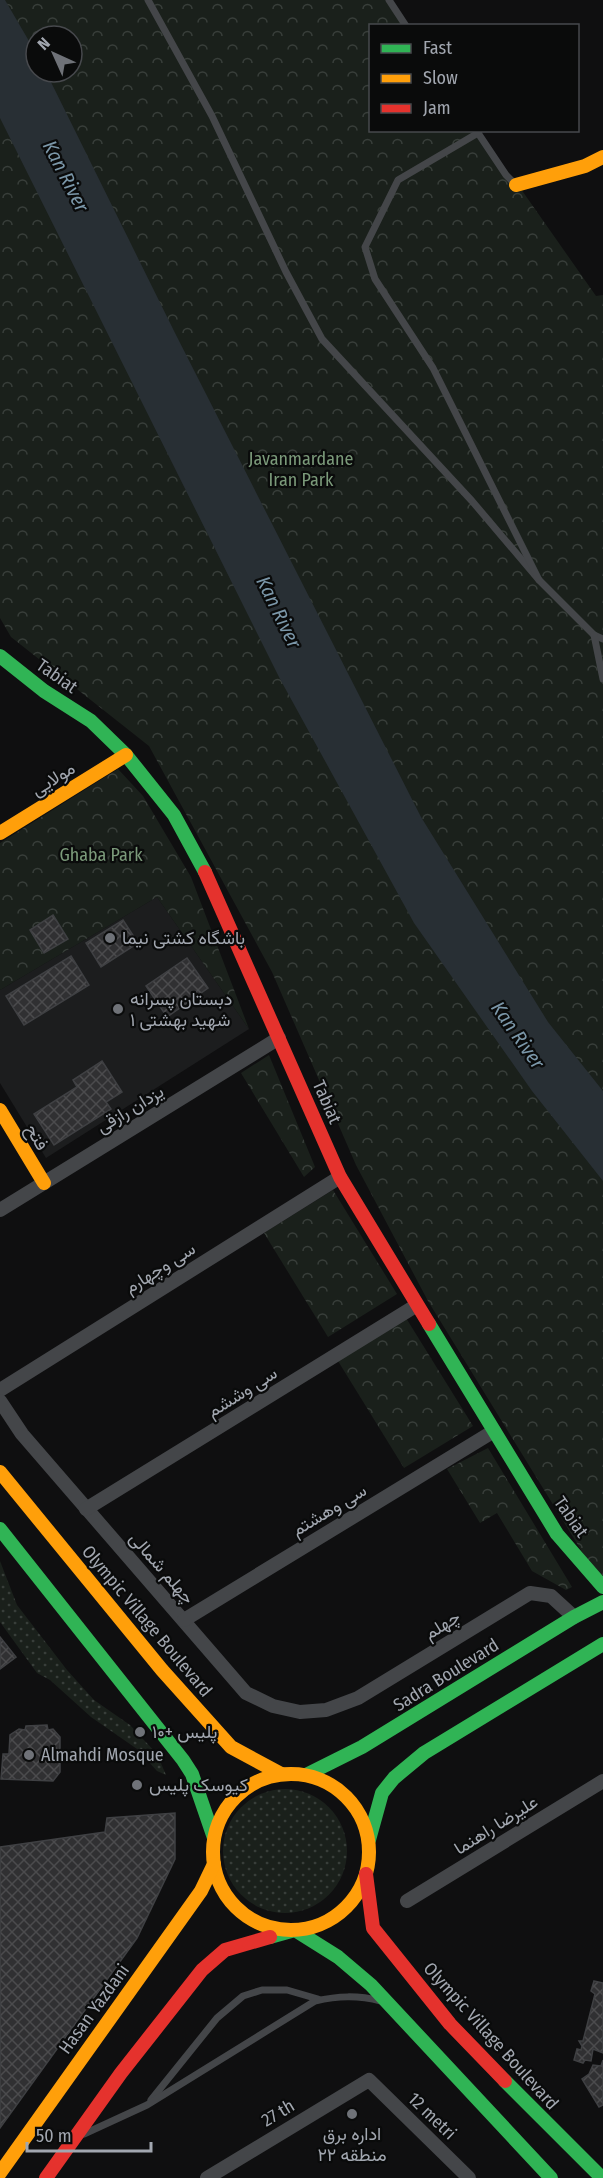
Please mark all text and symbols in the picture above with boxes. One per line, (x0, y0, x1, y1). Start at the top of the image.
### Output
north arrow (24, 24, 84, 84)
legend (369, 24, 579, 132)
text: N (34, 34, 54, 54)
text: Fast (423, 37, 452, 59)
text: Slow (423, 67, 458, 89)
text: Jam (423, 97, 451, 119)
water label: Kan River (38, 136, 95, 217)
park label: Javanmardane Iran Park (249, 448, 354, 491)
water label: Kan River (251, 572, 307, 653)
street label: Tabiat (32, 654, 82, 698)
street label: مولایی (27, 757, 79, 801)
park label: Ghaba Park (59, 844, 143, 866)
place label: باشگاه کشتی نیما (122, 927, 245, 949)
marker: باشگاه کشتی نیما (103, 931, 117, 945)
place label: دبستان پسرانه شهید بهشتی ۱ (130, 988, 232, 1031)
water label: Kan River (486, 997, 550, 1074)
marker: دبستان پسرانه شهید بهشتی ۱ (111, 1002, 125, 1016)
street label: Tabiat (308, 1077, 346, 1127)
street label: یزدان رازقی (92, 1080, 168, 1138)
street label: فتح (20, 1120, 53, 1155)
street label: سی وچهارم (121, 1238, 200, 1299)
street label: سی وششم (203, 1362, 282, 1423)
street label: سی وهشتم (287, 1479, 371, 1542)
street label: Tabiat (549, 1492, 593, 1542)
street label: چهلم شمالی (124, 1527, 199, 1609)
street label: Olympic Village Boulevard (77, 1541, 217, 1701)
street label: چهلم (420, 1606, 465, 1645)
street label: Sadra Boulevard (389, 1634, 503, 1716)
place label: پلیس +۱۰ (152, 1721, 217, 1744)
marker: پلیس +۱۰ (133, 1725, 147, 1739)
place label: Almahdi Mosque (41, 1744, 164, 1766)
marker: Almahdi Mosque (22, 1748, 36, 1762)
place label: کیوسک پلیس (149, 1774, 248, 1797)
marker: کیوسک پلیس (130, 1778, 144, 1792)
street label: علیرضا راهنما (450, 1791, 542, 1859)
street label: Olympic Village Boulevard (419, 1958, 563, 2114)
street label: Hasan Yazdani (54, 1960, 134, 2058)
street label: 12 metri (403, 2088, 461, 2144)
street label: 27 th (257, 2095, 299, 2131)
marker: اداره برق منطقه ۲۲ (345, 2107, 359, 2121)
scale bar (27, 2115, 152, 2153)
place label: اداره برق منطقه ۲۲ (317, 2123, 387, 2166)
text: 50 m (36, 2125, 72, 2147)

